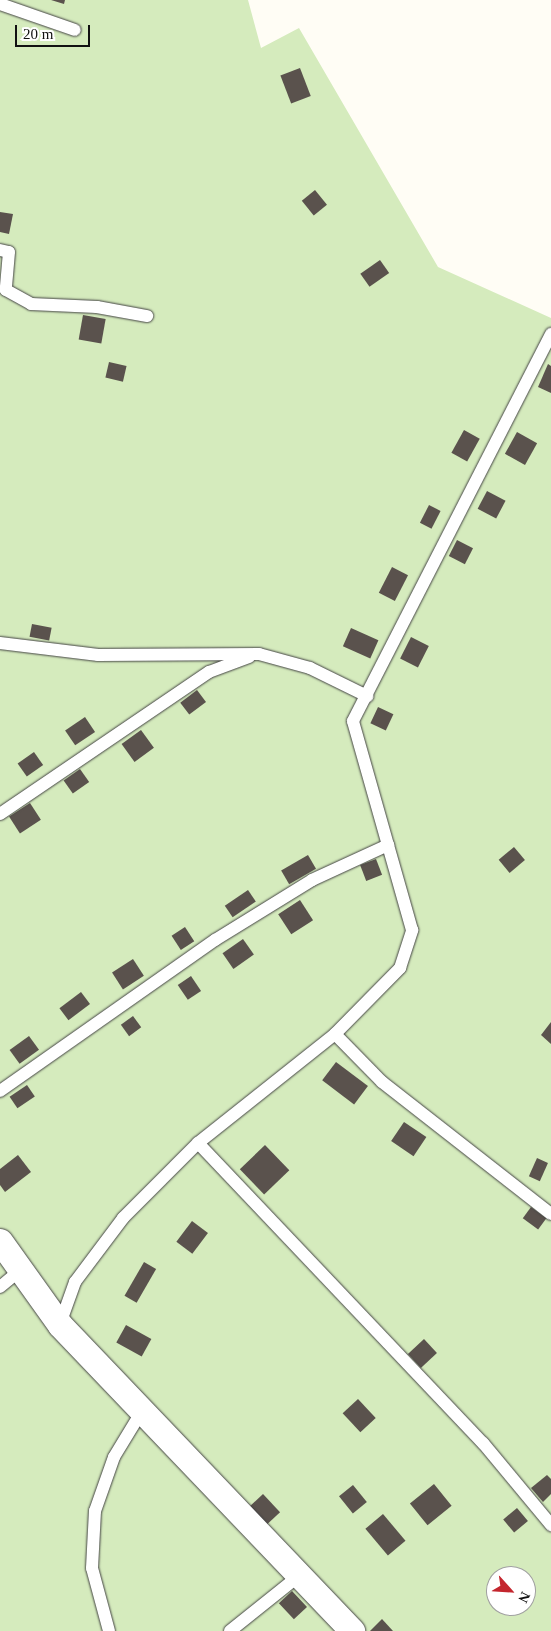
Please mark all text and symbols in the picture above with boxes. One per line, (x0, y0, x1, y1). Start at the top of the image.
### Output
scale bar (18, 15, 92, 47)
text: 20 m (23, 26, 53, 42)
north arrow (486, 1566, 536, 1616)
text: N (515, 1590, 533, 1605)

